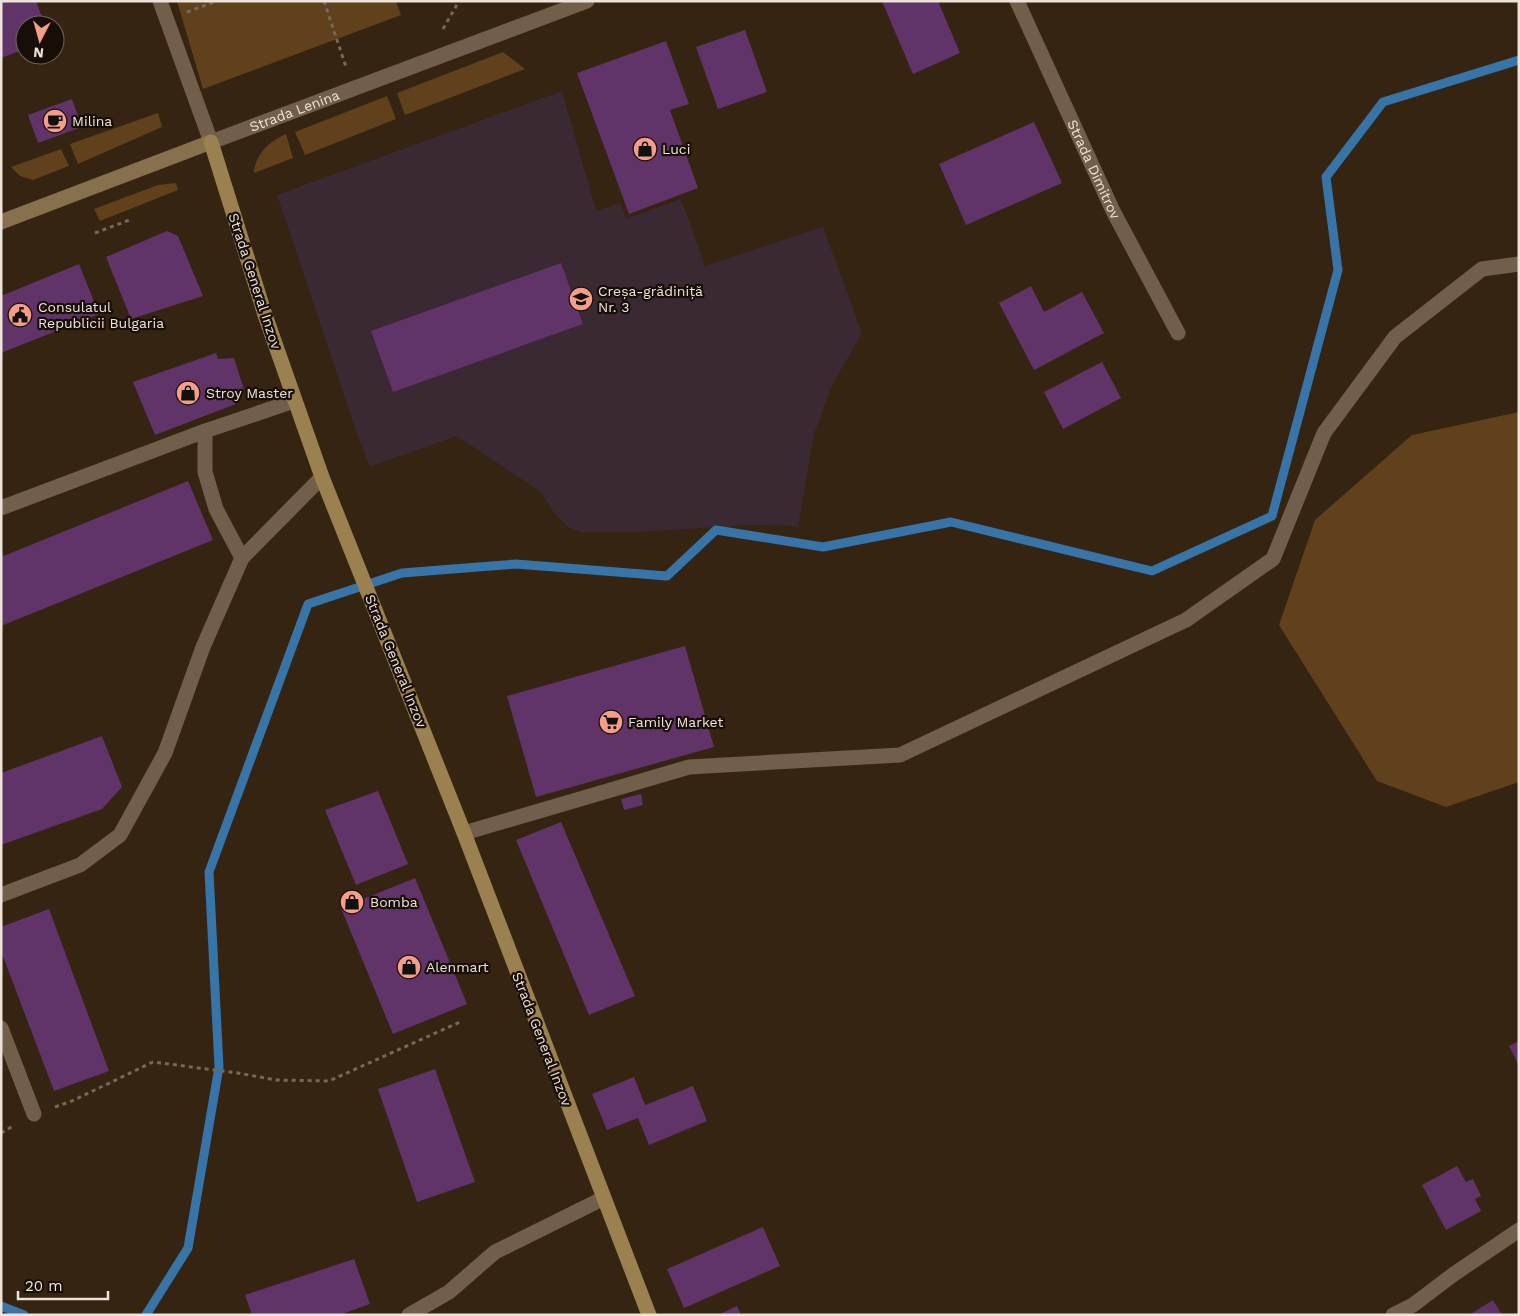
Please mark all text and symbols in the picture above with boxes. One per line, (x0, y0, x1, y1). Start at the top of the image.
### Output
north arrow (15, 15, 65, 65)
text: N (33, 44, 45, 61)
street label: Strada Lenina (247, 87, 342, 135)
cafe icon: Milina (42, 108, 68, 134)
place label: Milina (72, 113, 112, 129)
street label: Strada Dimitrov (1064, 117, 1124, 222)
shop icon: Luci (632, 136, 658, 162)
place label: Luci (662, 141, 690, 157)
street label: Strada General Inzov (225, 211, 285, 352)
place label: Creșa-grădiniță Nr. 3 (598, 283, 703, 315)
school or university icon: Creșa-grădiniță Nr. 3 (568, 286, 594, 312)
place label: Consulatul Republicii Bulgaria (38, 299, 164, 331)
public building icon: Consulatul Republicii Bulgaria (7, 302, 33, 328)
shop icon: Stroy Master (175, 380, 201, 406)
place label: Stroy Master (206, 385, 293, 401)
street label: Strada General Inzov (362, 592, 430, 731)
supermarket icon: Family Market (598, 709, 624, 735)
place label: Family Market (628, 714, 723, 730)
shop icon: Bomba (339, 889, 365, 915)
place label: Bomba (370, 894, 418, 910)
shop icon: Alenmart (396, 954, 422, 980)
place label: Alenmart (426, 959, 489, 975)
street label: Strada General Inzov (509, 970, 575, 1109)
scale bar (18, 1268, 108, 1300)
text: 20 m (25, 1277, 63, 1295)

